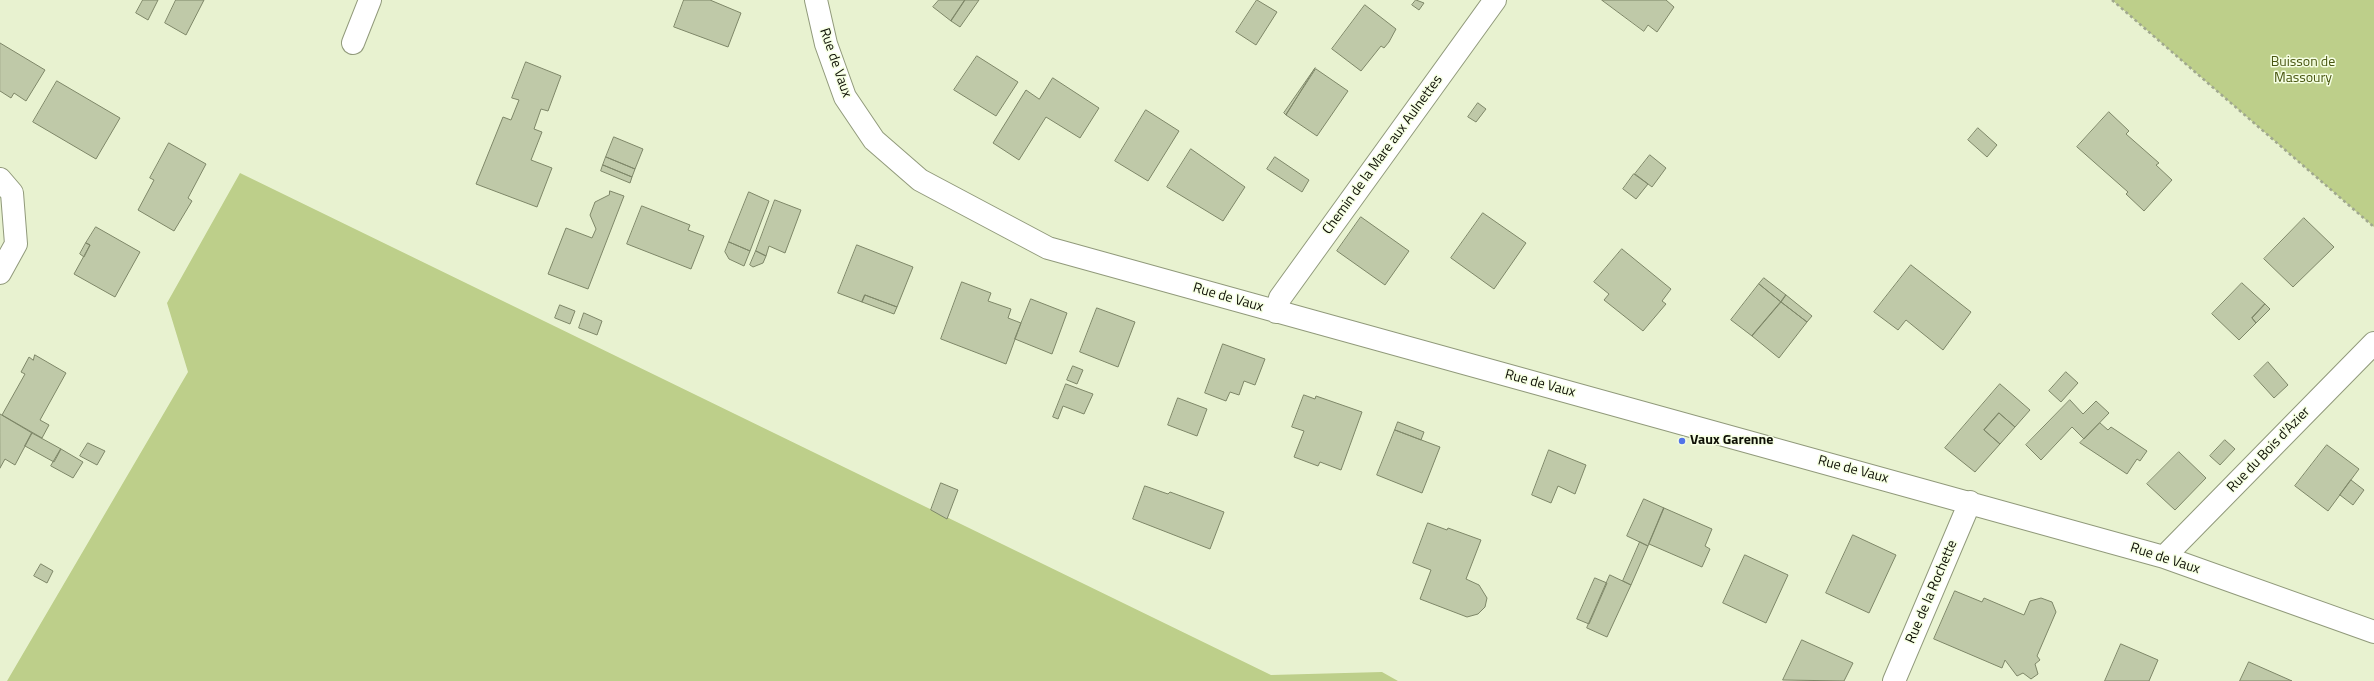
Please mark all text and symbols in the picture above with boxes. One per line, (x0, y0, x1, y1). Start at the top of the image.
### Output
street label: Rue de Vaux (815, 26, 855, 100)
park label: Buisson de Massoury (2271, 55, 2335, 88)
street label: Chemin de la Mare aux Aulnettes (1320, 72, 1446, 238)
street label: Rue de Vaux (1191, 280, 1265, 316)
street label: Rue de Vaux (1503, 367, 1577, 401)
street label: Rue du Bois d'Azier (2224, 404, 2314, 496)
place label: Vaux Garenne (1690, 433, 1773, 449)
marker: Vaux Garenne (1677, 436, 1687, 446)
street label: Rue de Vaux (1816, 453, 1890, 487)
street label: Rue de la Rochette (1903, 538, 1961, 646)
street label: Rue de Vaux (2128, 540, 2202, 578)

